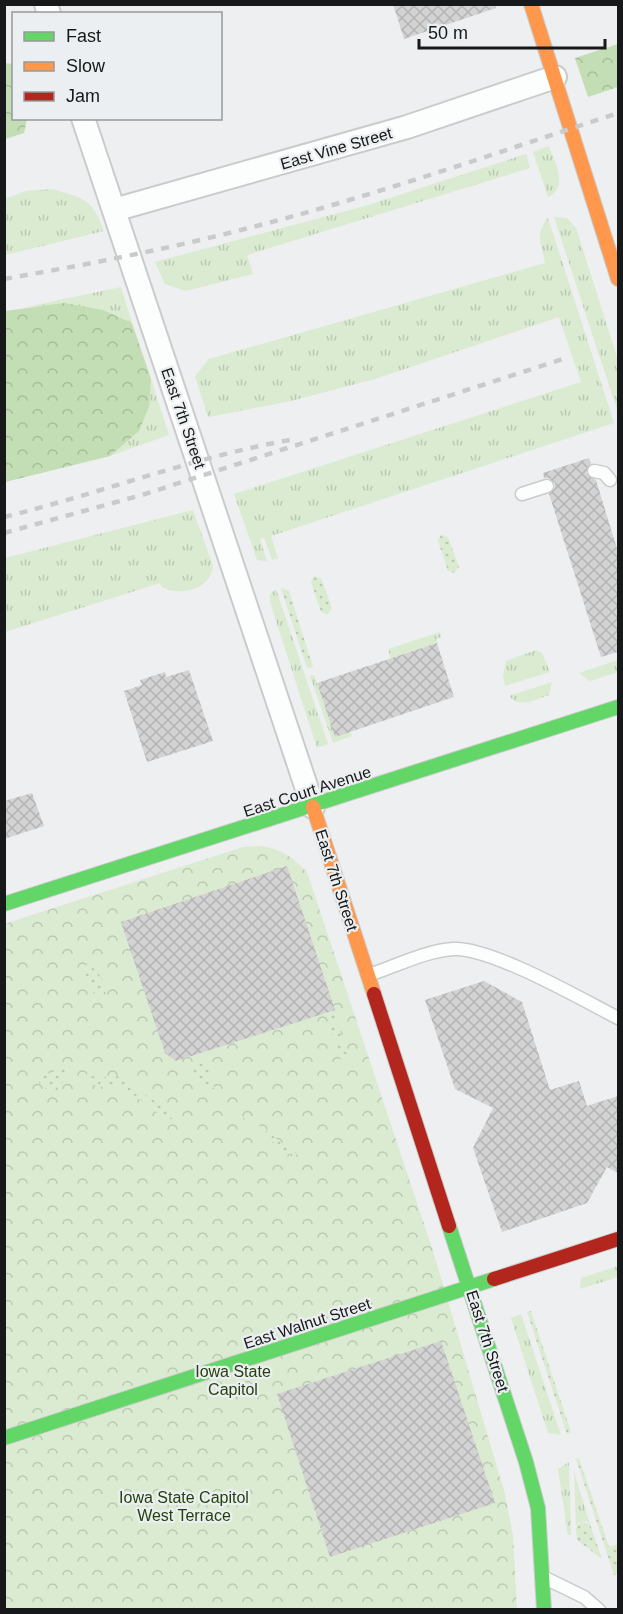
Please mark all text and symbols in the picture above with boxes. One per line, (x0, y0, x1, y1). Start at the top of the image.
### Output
legend (12, 12, 222, 120)
scale bar (419, 12, 605, 50)
text: 50 m (428, 23, 468, 43)
text: Fast (66, 26, 101, 46)
text: Slow (66, 56, 106, 76)
text: Jam (66, 86, 100, 106)
street label: East Vine Street (278, 124, 394, 173)
street label: East 7th Street (158, 365, 209, 471)
street label: East Court Avenue (241, 763, 373, 820)
street label: East 7th Street (312, 827, 361, 934)
street label: East 7th Street (463, 1288, 512, 1395)
street label: East Walnut Street (241, 1295, 373, 1352)
park label: Iowa State Capitol (195, 1363, 271, 1398)
park label: Iowa State Capitol West Terrace (119, 1489, 249, 1524)

